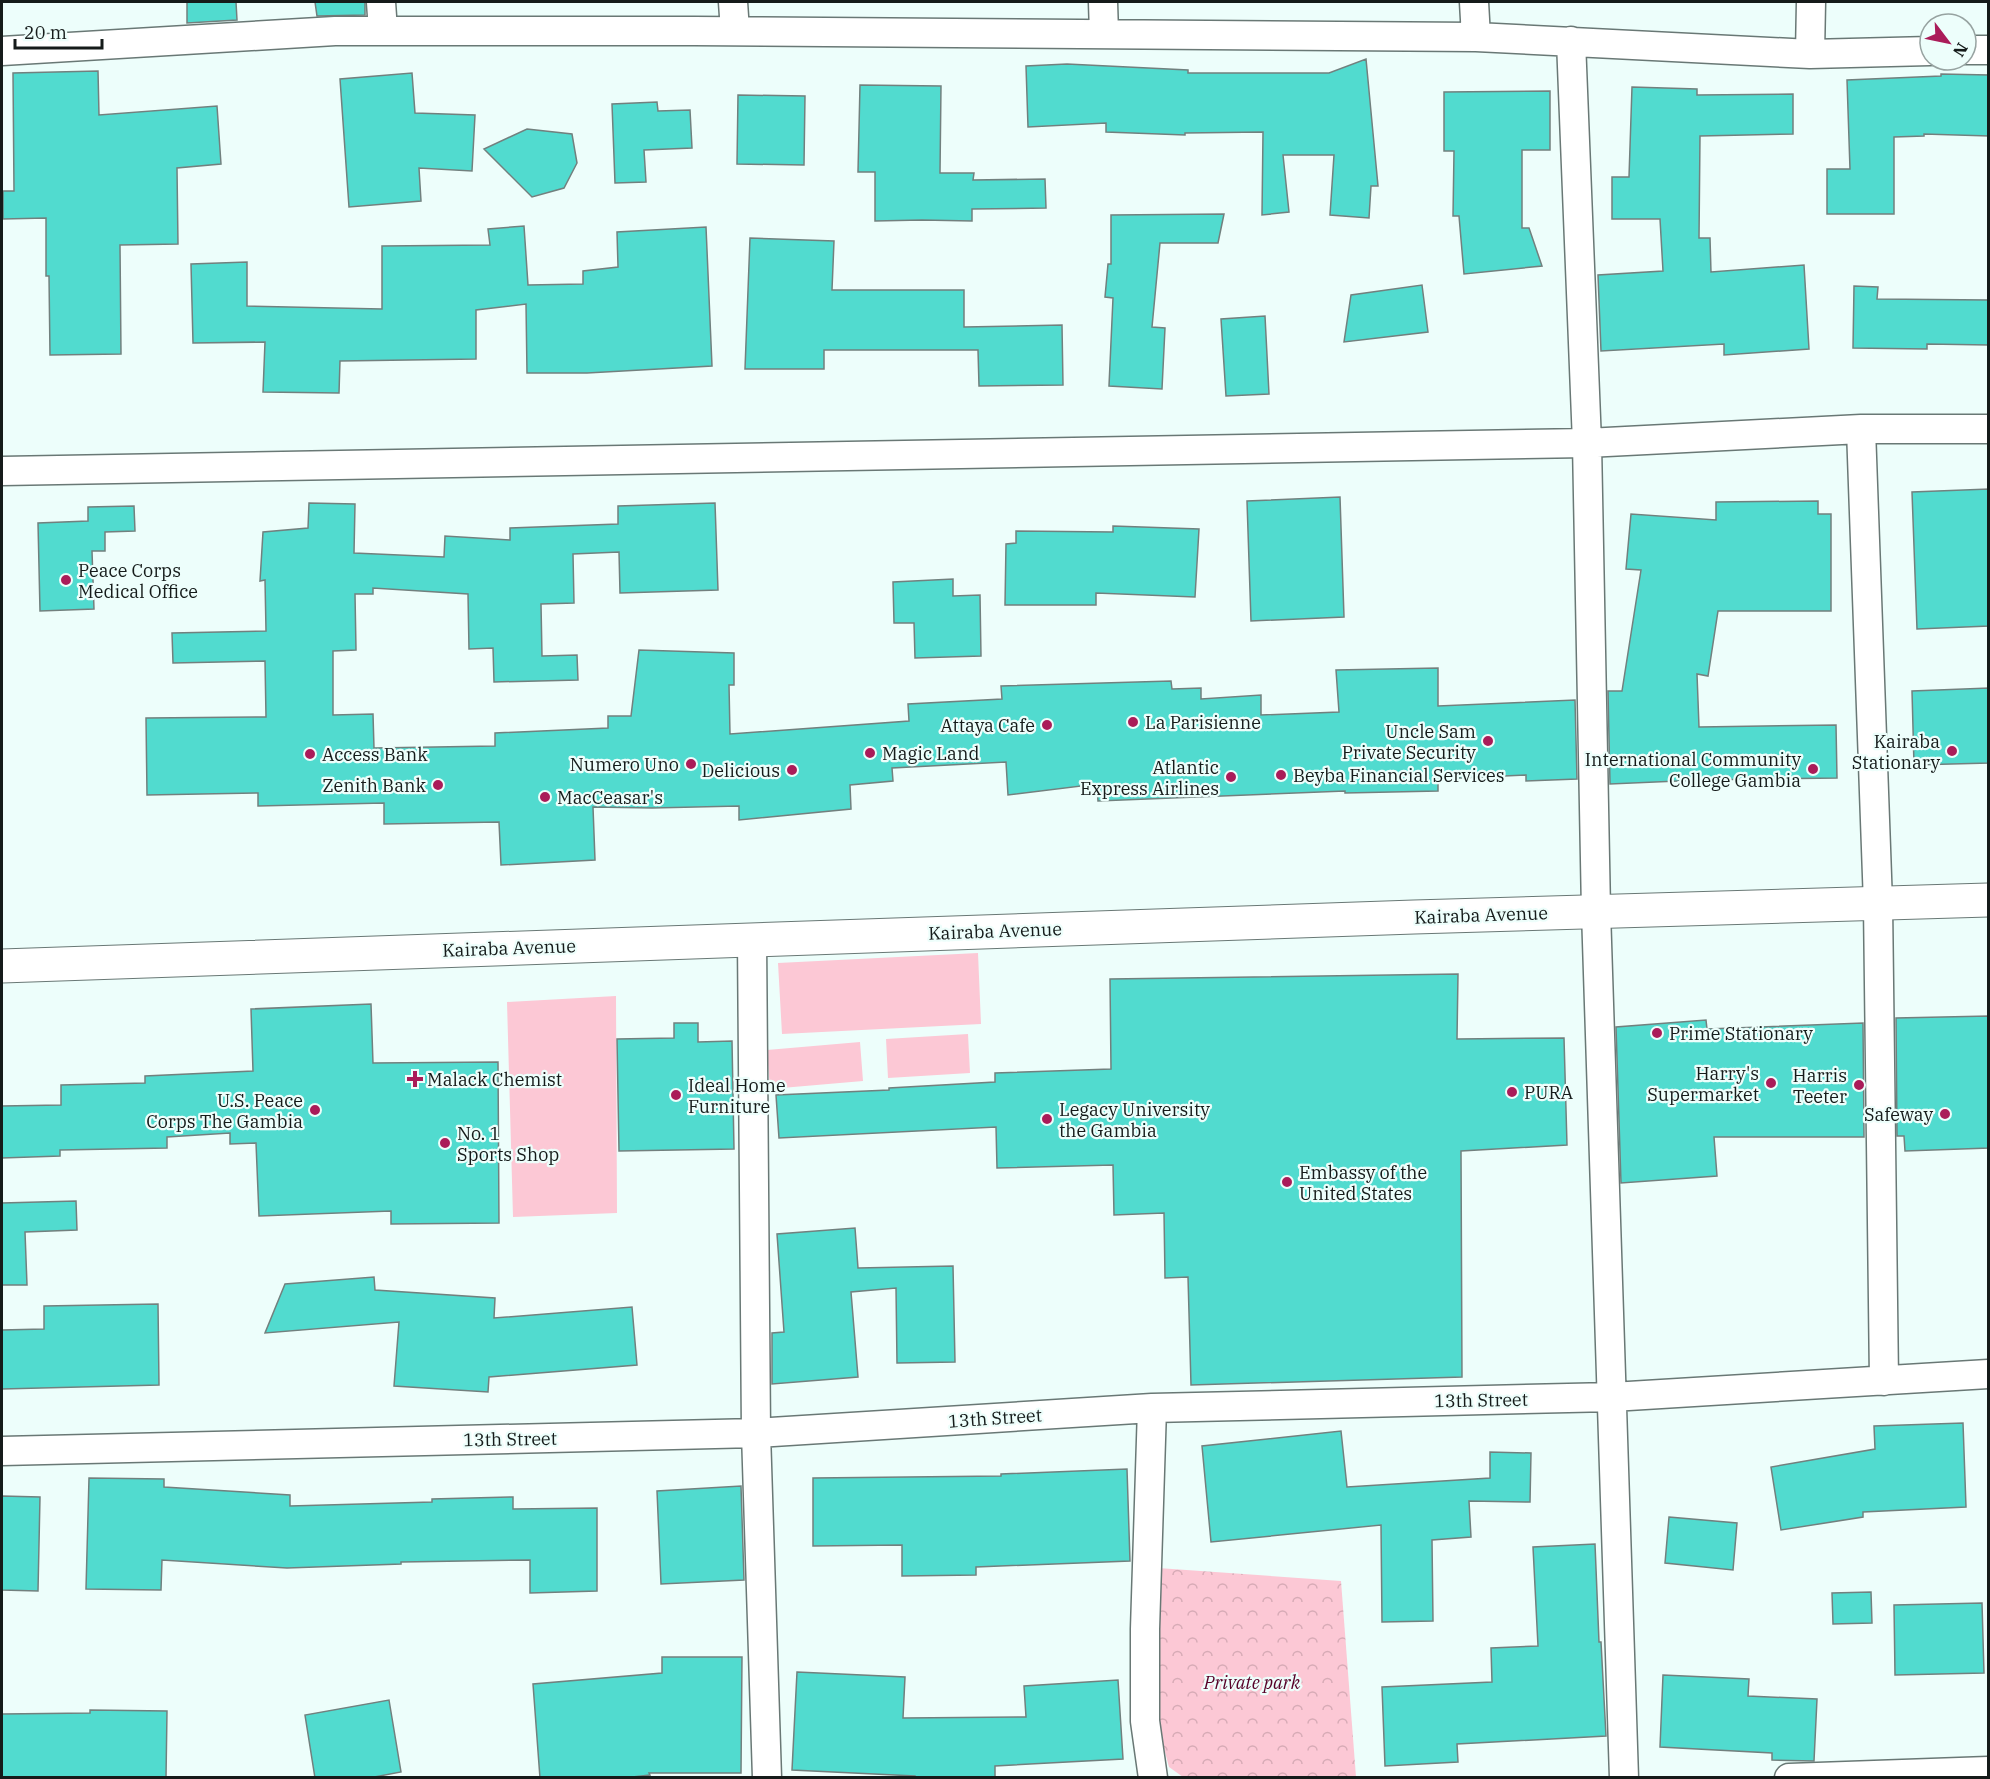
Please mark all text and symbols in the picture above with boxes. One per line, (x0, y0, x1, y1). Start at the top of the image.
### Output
scale bar (15, 12, 102, 50)
north arrow (1918, 12, 1978, 72)
text: 20 m (24, 21, 67, 44)
text: N (1949, 39, 1973, 61)
place label: Peace Corps Medical Office (78, 559, 198, 603)
marker: Peace Corps Medical Office (59, 573, 73, 587)
place label: La Parisienne (1145, 711, 1261, 734)
place label: Attaya Cafe (940, 714, 1035, 737)
marker: La Parisienne (1126, 715, 1140, 729)
marker: Attaya Cafe (1040, 718, 1054, 732)
place label: Uncle Sam Private Security (1342, 720, 1476, 764)
place label: Kairaba Stationary (1852, 730, 1940, 774)
marker: Uncle Sam Private Security (1481, 734, 1495, 748)
place label: Magic Land (882, 742, 979, 765)
place label: Access Bank (322, 743, 428, 766)
marker: Kairaba Stationary (1945, 744, 1959, 758)
marker: Magic Land (863, 746, 877, 760)
marker: Access Bank (303, 747, 317, 761)
place label: International Community College Gambia (1585, 748, 1801, 792)
place label: Numero Uno (570, 753, 679, 776)
place label: Atlantic Express Airlines (1080, 756, 1219, 800)
marker: Numero Uno (684, 757, 698, 771)
place label: Delicious (702, 759, 780, 782)
marker: International Community College Gambia (1806, 762, 1820, 776)
marker: Delicious (785, 763, 799, 777)
place label: Beyba Financial Services (1293, 764, 1504, 787)
marker: Beyba Financial Services (1274, 768, 1288, 782)
marker: Atlantic Express Airlines (1224, 770, 1238, 784)
place label: Zenith Bank (322, 774, 426, 797)
marker: Zenith Bank (431, 778, 445, 792)
place label: MacCeasar's (557, 786, 663, 809)
marker: MacCeasar's (538, 790, 552, 804)
street label: Kairaba Avenue (1414, 901, 1548, 929)
street label: Kairaba Avenue (928, 917, 1062, 945)
street label: Kairaba Avenue (442, 934, 576, 962)
place label: Prime Stationary (1669, 1022, 1813, 1045)
marker: Prime Stationary (1650, 1026, 1664, 1040)
place label: Harry's Supermarket (1647, 1062, 1759, 1106)
place label: Harris Teeter (1793, 1064, 1847, 1108)
place label: Malack Chemist (427, 1068, 562, 1091)
marker: Malack Chemist (408, 1072, 422, 1086)
place label: Ideal Home Furniture (688, 1074, 786, 1118)
marker: Harry's Supermarket (1764, 1076, 1778, 1090)
marker: Harris Teeter (1852, 1078, 1866, 1092)
place label: PURA (1524, 1081, 1574, 1104)
marker: PURA (1505, 1085, 1519, 1099)
marker: Ideal Home Furniture (669, 1088, 683, 1102)
place label: U.S. Peace Corps The Gambia (146, 1089, 303, 1133)
place label: Legacy University the Gambia (1059, 1098, 1210, 1142)
marker: U.S. Peace Corps The Gambia (308, 1103, 322, 1117)
place label: Safeway (1864, 1103, 1933, 1126)
marker: Safeway (1938, 1107, 1952, 1121)
marker: Legacy University the Gambia (1040, 1112, 1054, 1126)
place label: No. 1 Sports Shop (457, 1122, 559, 1166)
marker: No. 1 Sports Shop (438, 1136, 452, 1150)
place label: Embassy of the United States (1299, 1161, 1427, 1205)
marker: Embassy of the United States (1280, 1175, 1294, 1189)
street label: 13th Street (1434, 1388, 1528, 1412)
street label: 13th Street (947, 1403, 1043, 1433)
street label: 13th Street (463, 1427, 557, 1451)
park label: Private park (1203, 1671, 1301, 1694)

